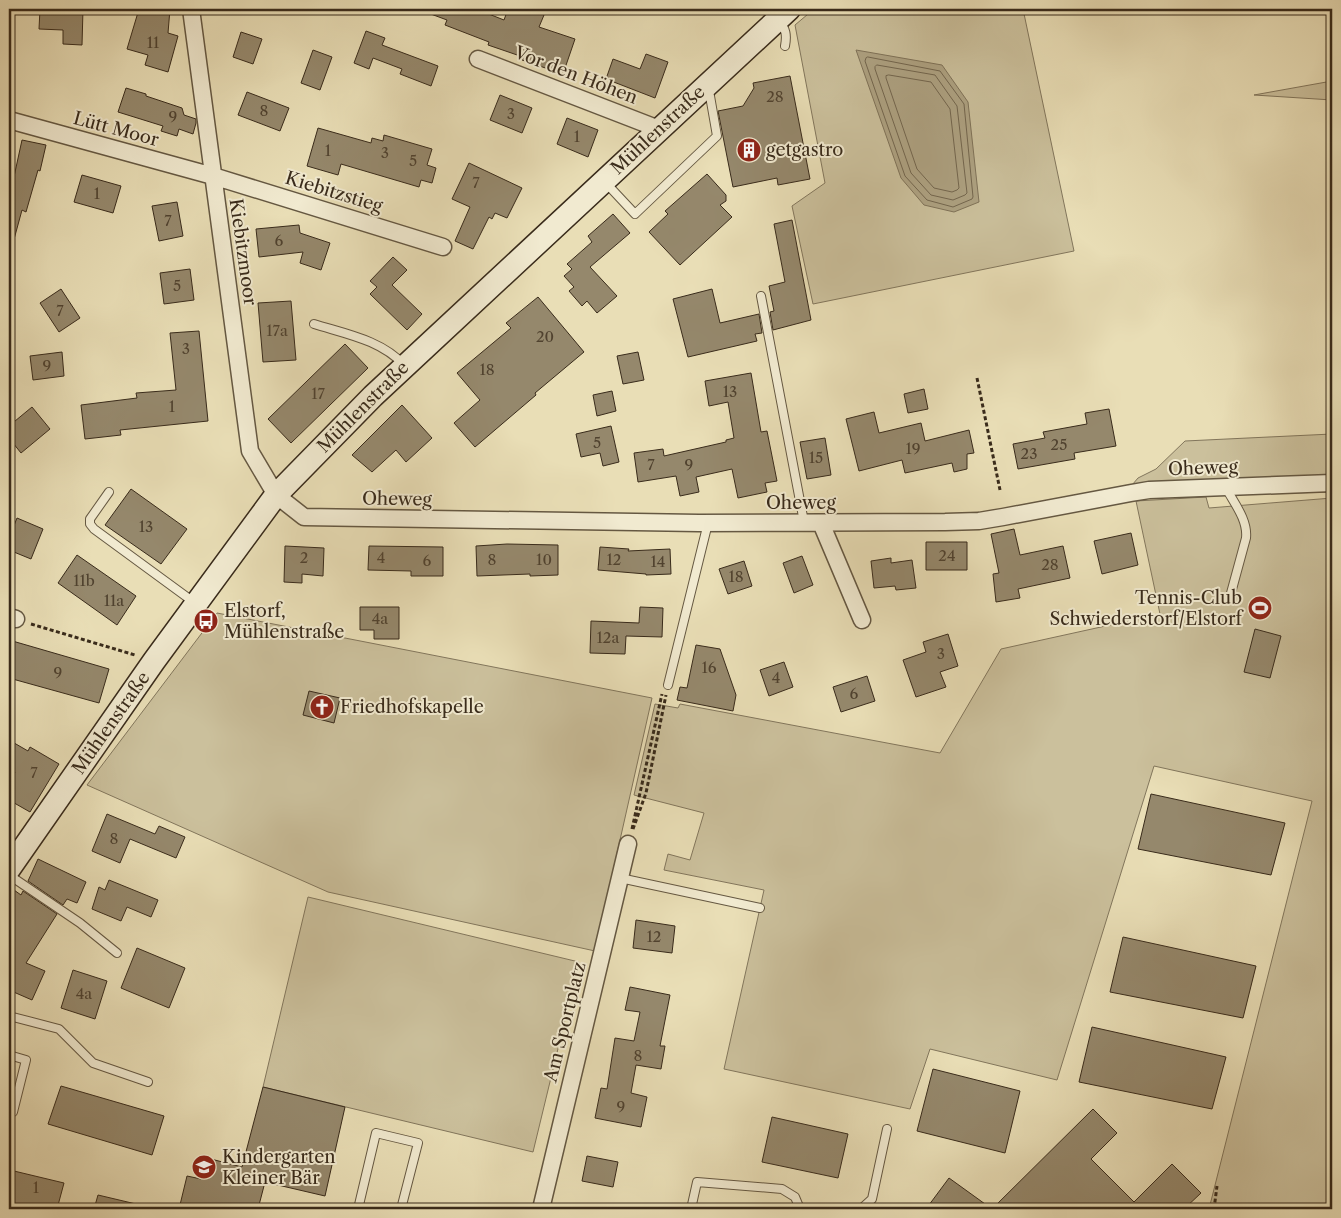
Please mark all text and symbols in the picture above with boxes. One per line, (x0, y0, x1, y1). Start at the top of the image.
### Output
house number: 11 (147, 33, 160, 52)
street label: Vor den Höhen (510, 41, 641, 109)
street label: Mühlenstraße (606, 81, 710, 179)
house number: 28 (766, 87, 784, 106)
house number: 8 (260, 101, 269, 120)
house number: 3 (507, 104, 515, 123)
street label: Lütt Moor (71, 107, 162, 151)
house number: 9 (169, 107, 177, 126)
house number: 1 (574, 127, 581, 146)
building icon: getgastro (736, 137, 762, 163)
place label: getgastro (766, 139, 843, 161)
house number: 1 (325, 141, 332, 160)
house number: 3 (381, 143, 389, 162)
house number: 5 (409, 151, 417, 170)
street label: Kiebitzstieg (283, 167, 386, 217)
house number: 7 (472, 173, 480, 192)
house number: 1 (94, 184, 101, 203)
street label: Kiebitzmoor (225, 197, 261, 307)
house number: 7 (164, 211, 172, 230)
house number: 6 (275, 231, 284, 250)
house number: 5 (173, 276, 181, 295)
house number: 7 (56, 301, 64, 320)
house number: 17a (266, 321, 288, 340)
house number: 20 (536, 327, 554, 346)
house number: 3 (182, 339, 190, 358)
house number: 9 (43, 356, 51, 375)
street label: Mühlenstraße (313, 357, 413, 457)
house number: 18 (479, 360, 495, 379)
house number: 13 (723, 382, 737, 401)
house number: 17 (311, 384, 325, 403)
house number: 1 (169, 397, 176, 416)
house number: 5 (593, 433, 601, 452)
house number: 25 (1051, 435, 1067, 454)
house number: 19 (905, 439, 921, 458)
house number: 23 (1021, 444, 1037, 463)
house number: 15 (809, 448, 823, 467)
house number: 7 (647, 455, 655, 474)
house number: 9 (685, 455, 693, 474)
street label: Oheweg (1168, 456, 1239, 480)
street label: Oheweg (362, 487, 433, 511)
street label: Oheweg (766, 492, 836, 514)
house number: 13 (139, 517, 153, 536)
house number: 24 (938, 546, 956, 565)
house number: 2 (300, 548, 308, 567)
house number: 4 (377, 548, 385, 567)
house number: 8 (488, 550, 497, 569)
house number: 10 (536, 550, 552, 569)
house number: 12 (607, 550, 621, 569)
house number: 6 (423, 551, 432, 570)
house number: 14 (651, 552, 665, 571)
house number: 28 (1041, 555, 1059, 574)
house number: 18 (728, 567, 744, 586)
house number: 11b (73, 571, 95, 590)
place label: Tennis-Club Schwiederstorf/Elstorf (1049, 587, 1245, 630)
house number: 11a (104, 591, 124, 610)
sports icon: Tennis-Club Schwiederstorf/Elstorf (1247, 595, 1273, 621)
place label: Elstorf, Mühlenstraße (224, 600, 344, 643)
bus stop icon: Elstorf, Mühlenstraße (193, 608, 219, 634)
house number: 4a (372, 609, 388, 628)
house number: 12a (597, 628, 620, 647)
house number: 3 (937, 644, 945, 663)
house number: 16 (701, 658, 717, 677)
house number: 9 (54, 663, 62, 682)
street label: Mühlenstraße (67, 667, 155, 779)
house number: 4 (772, 668, 780, 687)
house number: 6 (850, 684, 859, 703)
church icon: Friedhofskapelle (309, 694, 335, 720)
place label: Friedhofskapelle (340, 696, 484, 718)
house number: 7 (30, 763, 38, 782)
house number: 8 (110, 829, 119, 848)
house number: 12 (647, 927, 661, 946)
street label: Am Sportplatz (539, 960, 591, 1085)
house number: 4a (76, 984, 92, 1003)
house number: 8 (634, 1046, 643, 1065)
house number: 9 (617, 1097, 625, 1116)
place label: Kindergarten Kleiner Bär (222, 1146, 336, 1189)
school or university icon: Kindergarten Kleiner Bär (191, 1154, 217, 1180)
house number: 1 (33, 1178, 40, 1197)

